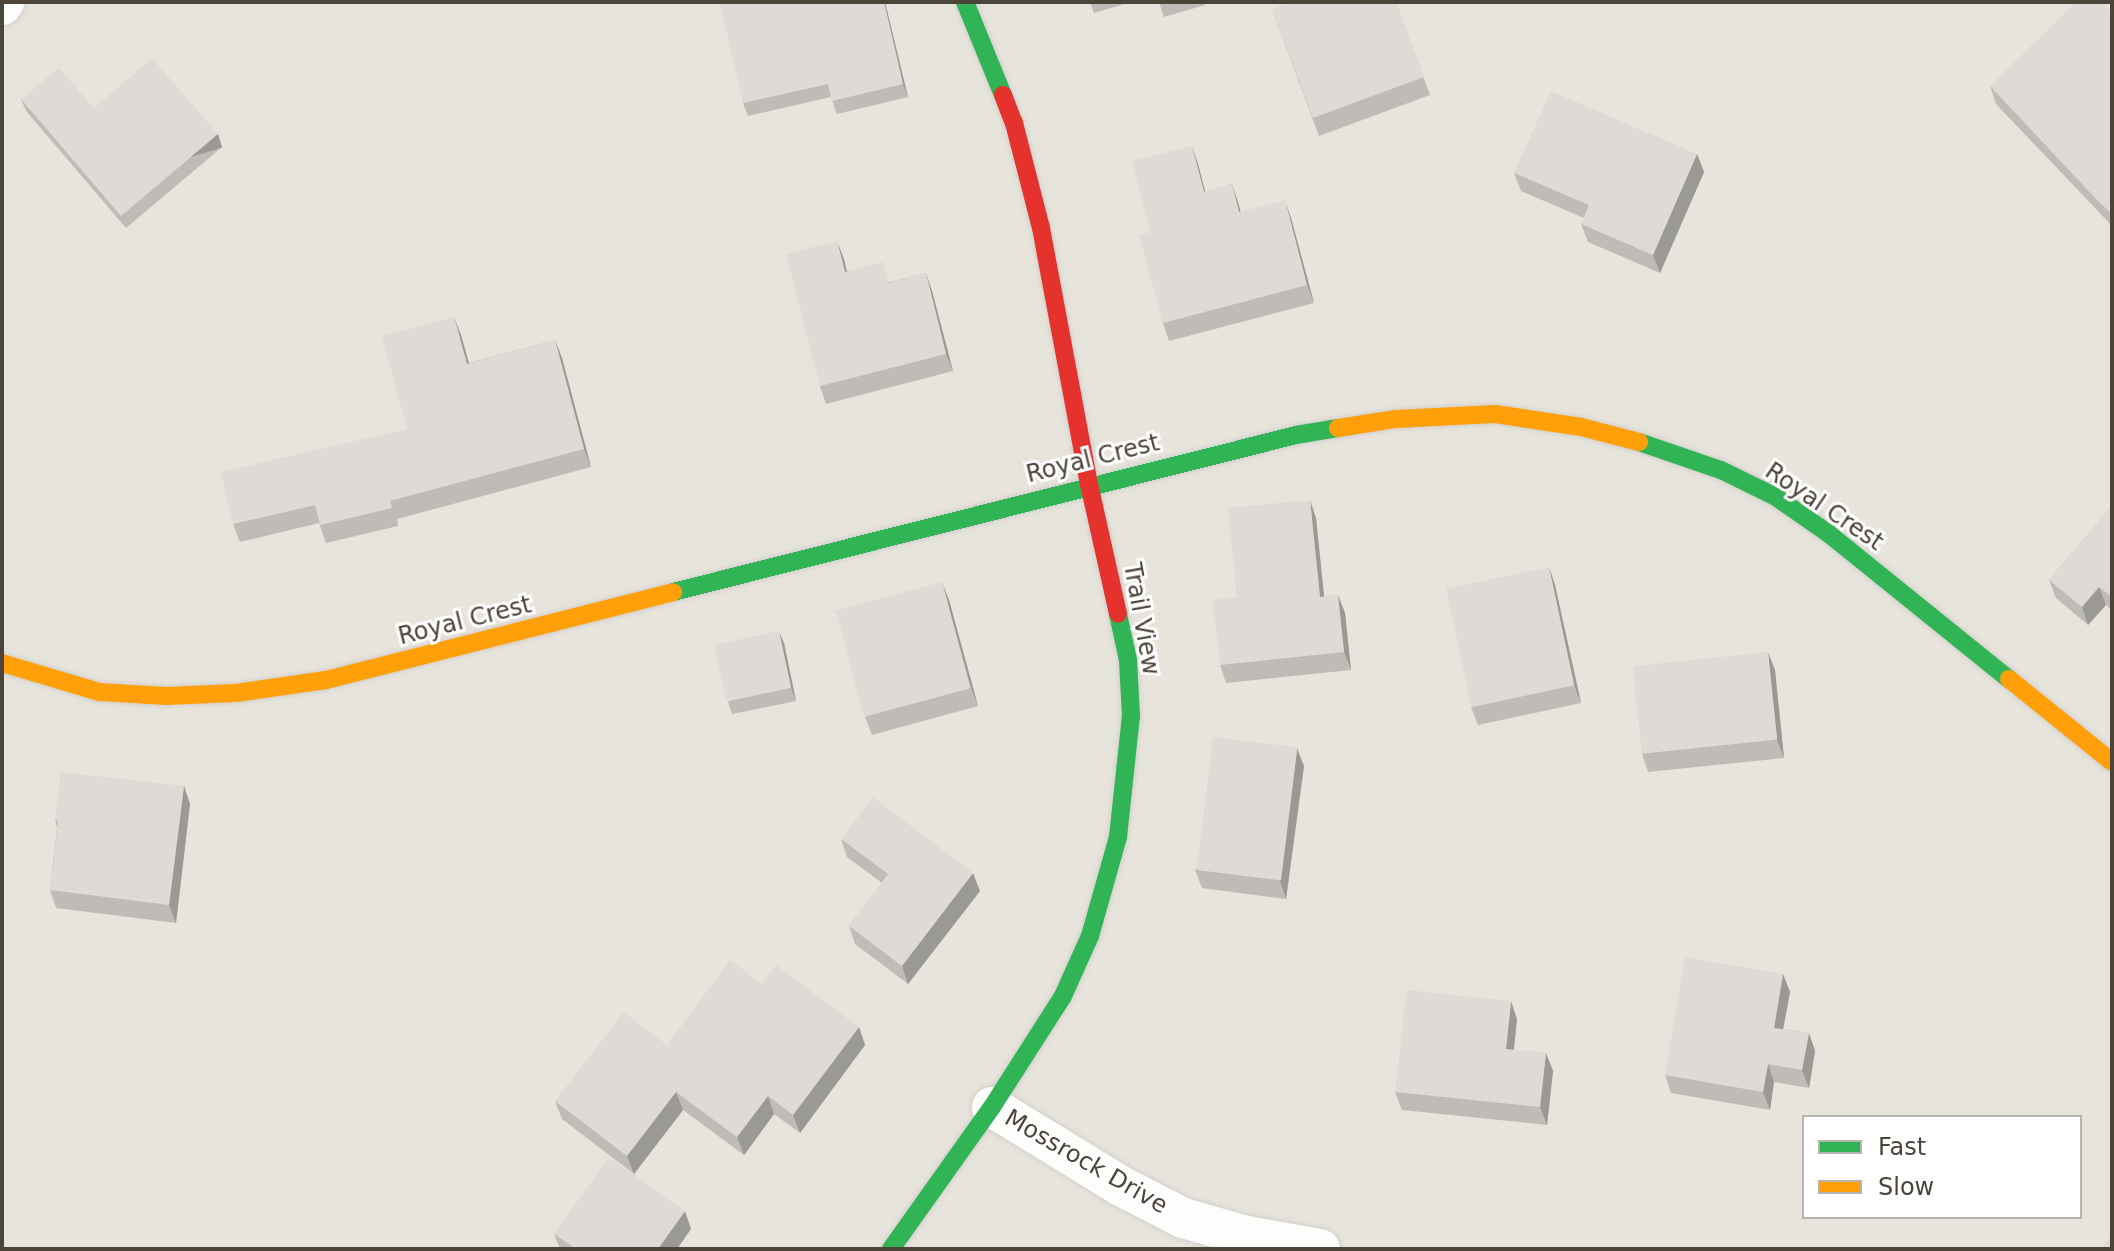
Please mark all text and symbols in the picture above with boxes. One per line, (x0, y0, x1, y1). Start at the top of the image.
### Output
street label: Royal Crest (1023, 429, 1163, 489)
street label: Royal Crest (1759, 457, 1889, 557)
street label: Trail View (1117, 561, 1165, 677)
street label: Royal Crest (395, 591, 535, 651)
street label: Mossrock Drive (1000, 1104, 1172, 1220)
legend (1802, 1115, 2082, 1219)
text: Fast (1878, 1133, 1926, 1161)
text: Slow (1878, 1173, 1934, 1201)

